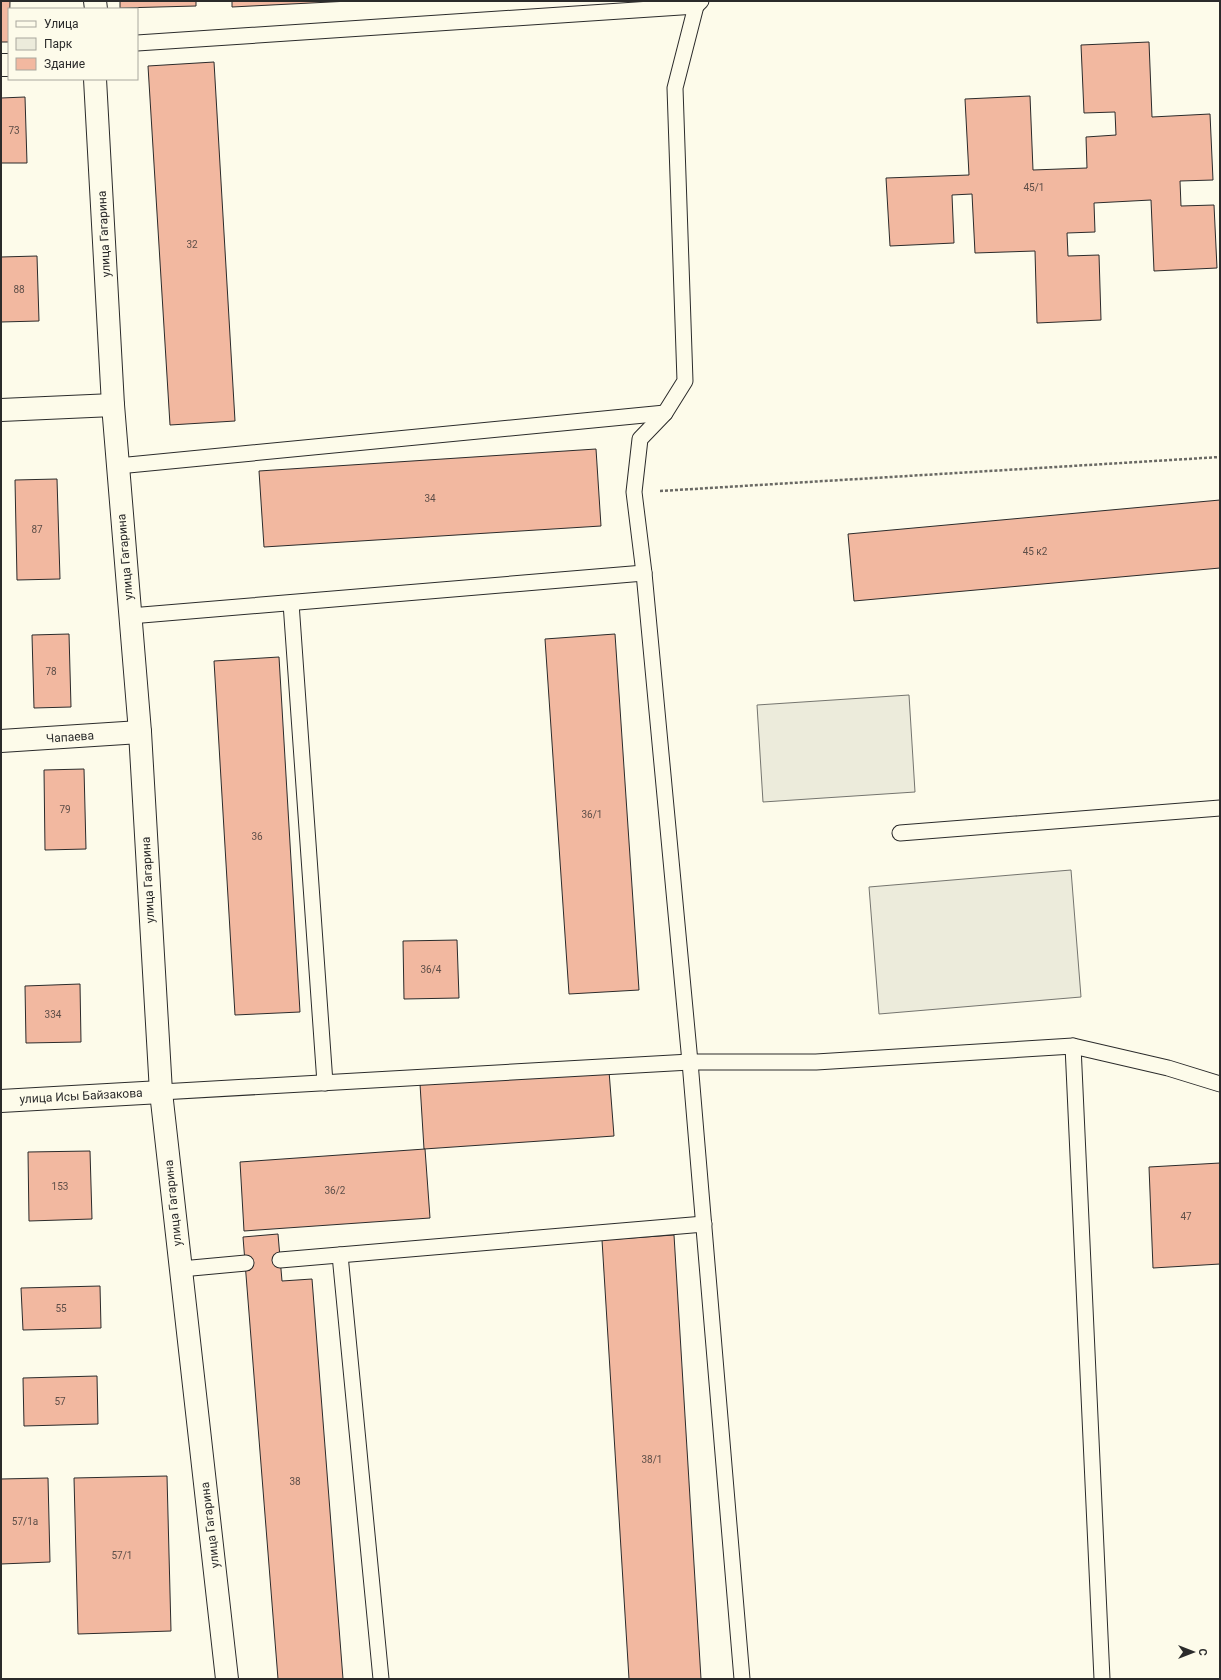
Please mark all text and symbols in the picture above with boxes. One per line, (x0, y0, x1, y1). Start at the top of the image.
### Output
legend (8, 8, 138, 80)
text: Улица (44, 17, 79, 31)
text: Парк (44, 37, 73, 51)
text: Здание (44, 57, 85, 71)
house number: 73 (8, 125, 20, 136)
house number: 45/1 (1024, 182, 1045, 193)
street label: улица Гагарина (95, 190, 113, 278)
house number: 32 (186, 239, 198, 250)
house number: 88 (13, 284, 25, 295)
house number: 34 (424, 493, 436, 504)
street label: улица Гагарина (114, 513, 136, 601)
house number: 87 (31, 524, 43, 535)
house number: 45 к2 (1023, 546, 1048, 557)
house number: 78 (45, 666, 57, 677)
street label: Чапаева (46, 728, 94, 746)
house number: 79 (59, 804, 71, 815)
house number: 36/1 (582, 809, 603, 820)
house number: 36 (251, 831, 263, 842)
street label: улица Гагарина (139, 836, 157, 924)
house number: 36/4 (421, 964, 442, 975)
house number: 334 (45, 1009, 62, 1020)
street label: улица Исы Байзакова (19, 1086, 143, 1106)
street label: улица Гагарина (162, 1159, 184, 1247)
house number: 153 (52, 1181, 68, 1192)
house number: 36/2 (325, 1185, 346, 1196)
house number: 47 (1180, 1211, 1192, 1222)
house number: 55 (55, 1303, 67, 1314)
house number: 57 (54, 1396, 66, 1407)
house number: 38/1 (642, 1454, 663, 1465)
house number: 38 (289, 1476, 301, 1487)
street label: улица Гагарина (198, 1481, 222, 1569)
house number: 57/1а (12, 1516, 38, 1527)
house number: 57/1 (112, 1550, 133, 1561)
north arrow (1173, 1632, 1213, 1672)
text: С (1196, 1648, 1209, 1656)

